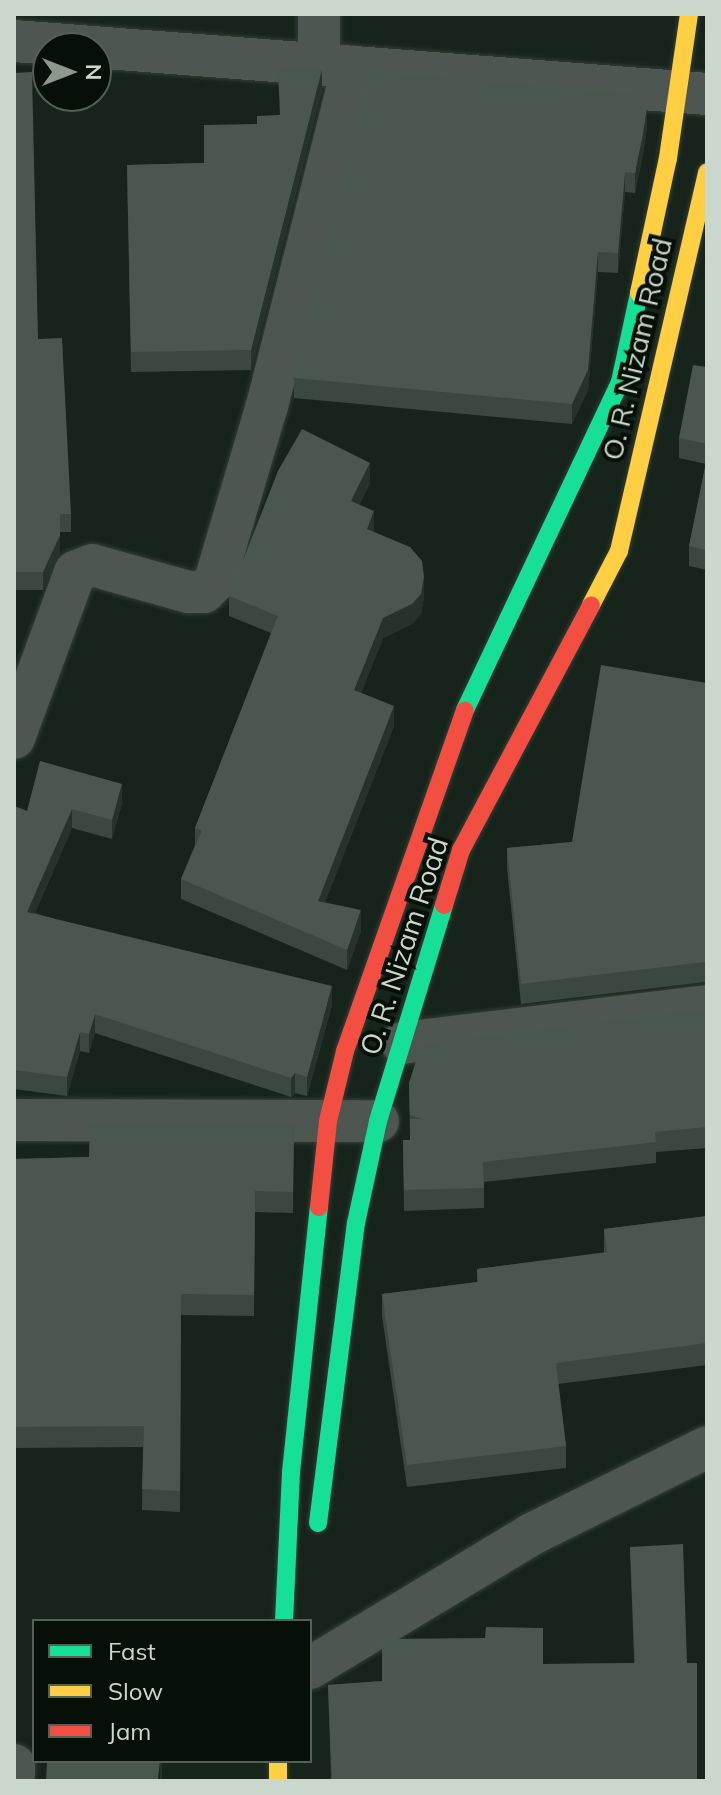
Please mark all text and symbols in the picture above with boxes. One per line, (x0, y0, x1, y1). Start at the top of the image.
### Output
north arrow (32, 32, 112, 112)
text: N (80, 64, 108, 80)
street label: O. R. Nizam Road (595, 235, 679, 463)
street label: O. R. Nizam Road (353, 833, 455, 1059)
legend (32, 1619, 312, 1763)
text: Fast (108, 1636, 156, 1666)
text: Slow (108, 1676, 163, 1706)
text: Jam (108, 1716, 151, 1746)

